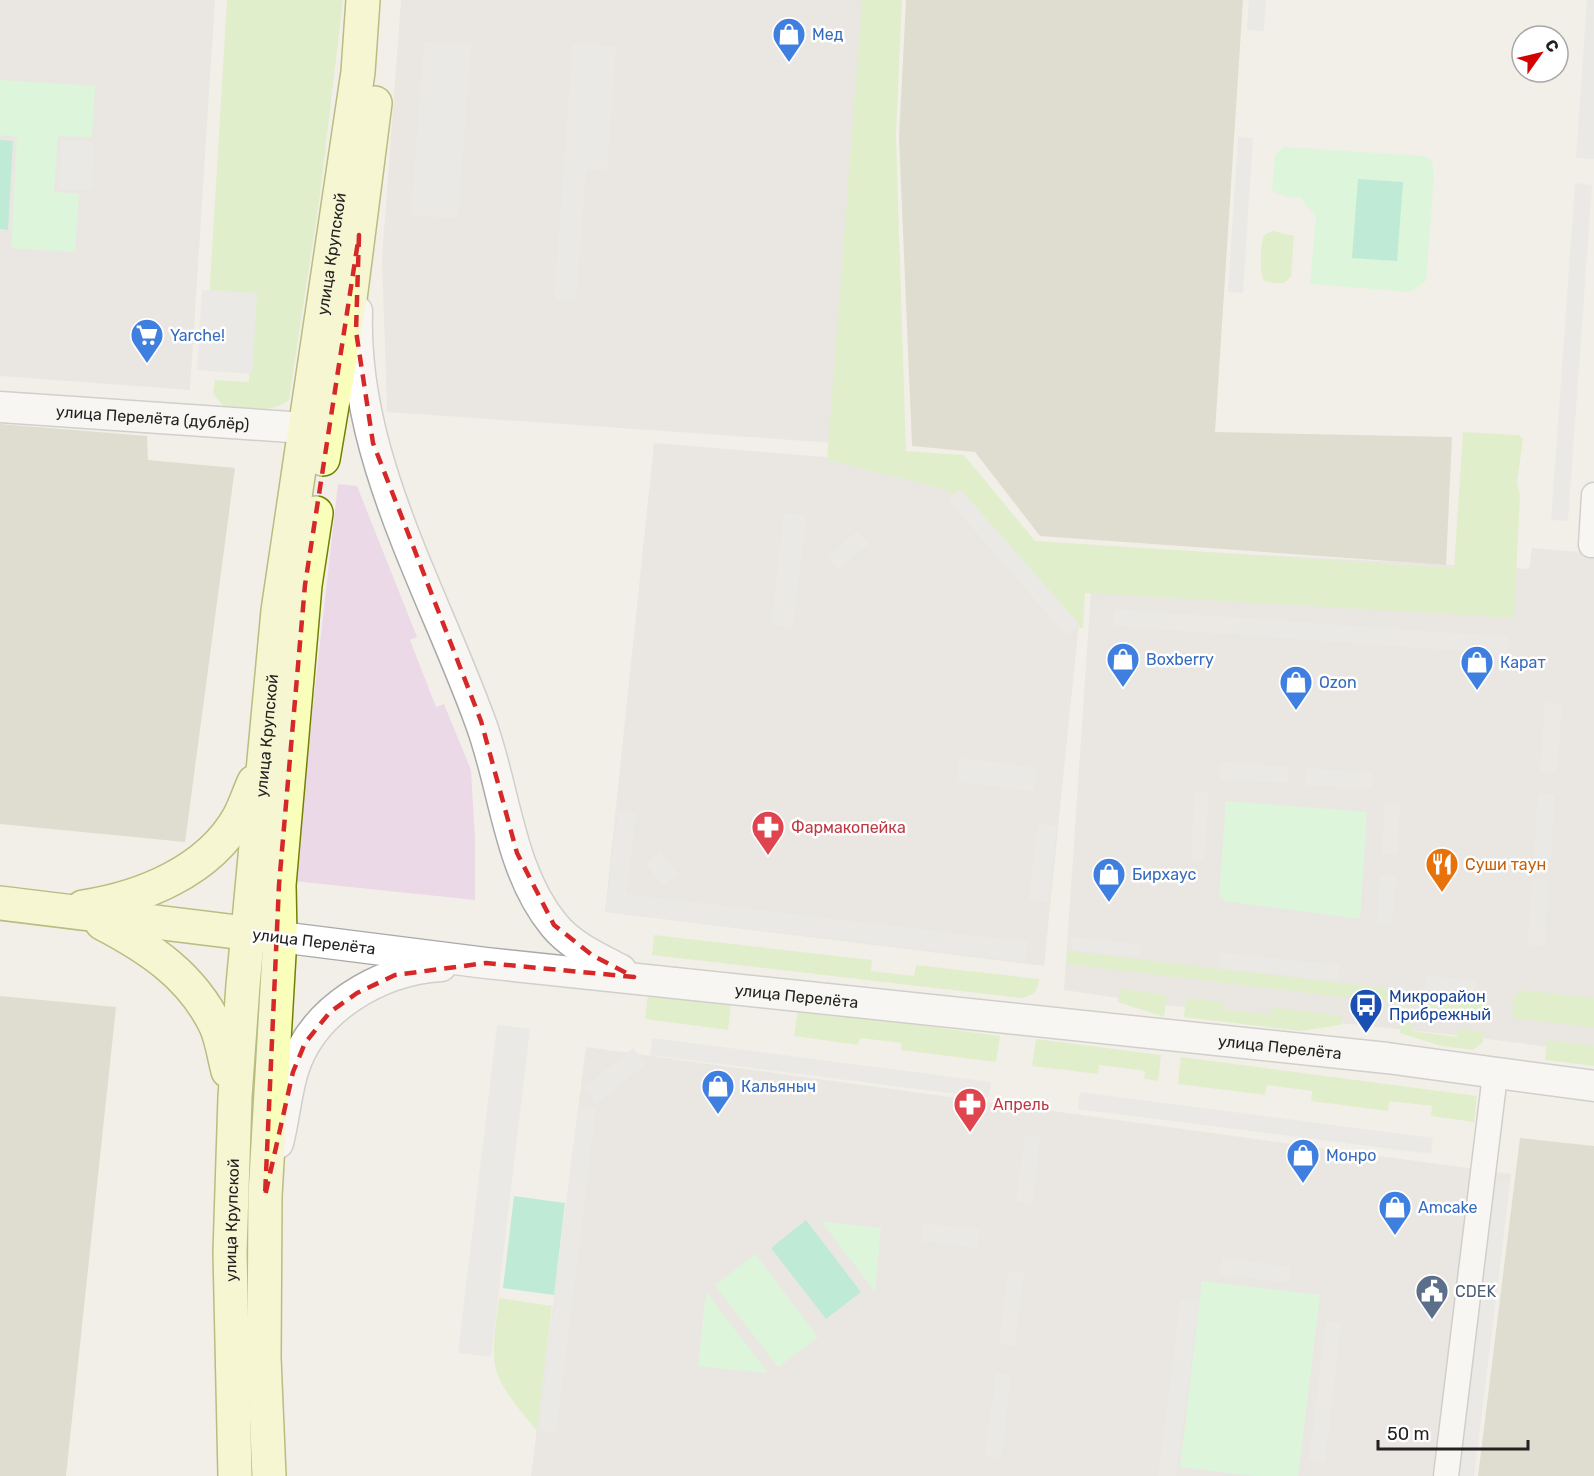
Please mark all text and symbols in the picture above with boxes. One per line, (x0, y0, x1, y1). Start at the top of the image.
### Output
shop icon: Мед (771, 16, 807, 63)
north arrow (1510, 24, 1570, 84)
place label: Мед (812, 25, 844, 44)
text: С (1541, 36, 1563, 56)
street label: улица Крупской (313, 191, 350, 317)
supermarket icon: Yarche! (129, 317, 165, 364)
place label: Yarche! (170, 326, 225, 345)
street label: улица Перелёта (дублёр) (55, 402, 250, 434)
shop icon: Boxberry (1105, 641, 1141, 688)
shop icon: Карат (1459, 644, 1495, 691)
place label: Boxberry (1146, 650, 1214, 669)
place label: Карат (1500, 653, 1546, 672)
shop icon: Ozon (1278, 664, 1314, 711)
street label: улица Крупской (252, 673, 282, 798)
place label: Ozon (1319, 673, 1357, 692)
pharmacy icon: Фармакопейка (750, 809, 786, 856)
place label: Фармакопейка (791, 818, 906, 837)
restaurant icon: Суши таун (1424, 846, 1460, 893)
place label: Суши таун (1465, 855, 1546, 874)
shop icon: Бирхаус (1091, 856, 1127, 903)
place label: Бирхаус (1132, 865, 1196, 884)
street label: улица Перелёта (251, 925, 377, 958)
street label: улица Перелёта (734, 980, 859, 1012)
bus stop icon: Микрорайон Прибрежный (1348, 987, 1384, 1034)
place label: Микрорайон Прибрежный (1389, 987, 1491, 1024)
street label: улица Перелёта (1217, 1031, 1343, 1063)
shop icon: Кальяныч (700, 1068, 736, 1115)
place label: Кальяныч (741, 1077, 816, 1096)
pharmacy icon: Апрель (952, 1086, 988, 1133)
place label: Апрель (993, 1095, 1049, 1114)
shop icon: Монро (1285, 1137, 1321, 1184)
place label: Монро (1326, 1146, 1376, 1165)
street label: улица Крупской (221, 1158, 243, 1282)
shop icon: Amcake (1377, 1189, 1413, 1236)
place label: Amcake (1418, 1198, 1477, 1217)
public building icon: CDEK (1414, 1273, 1450, 1320)
place label: CDEK (1455, 1282, 1496, 1301)
scale bar (1378, 1413, 1528, 1451)
text: 50 m (1387, 1423, 1430, 1445)

